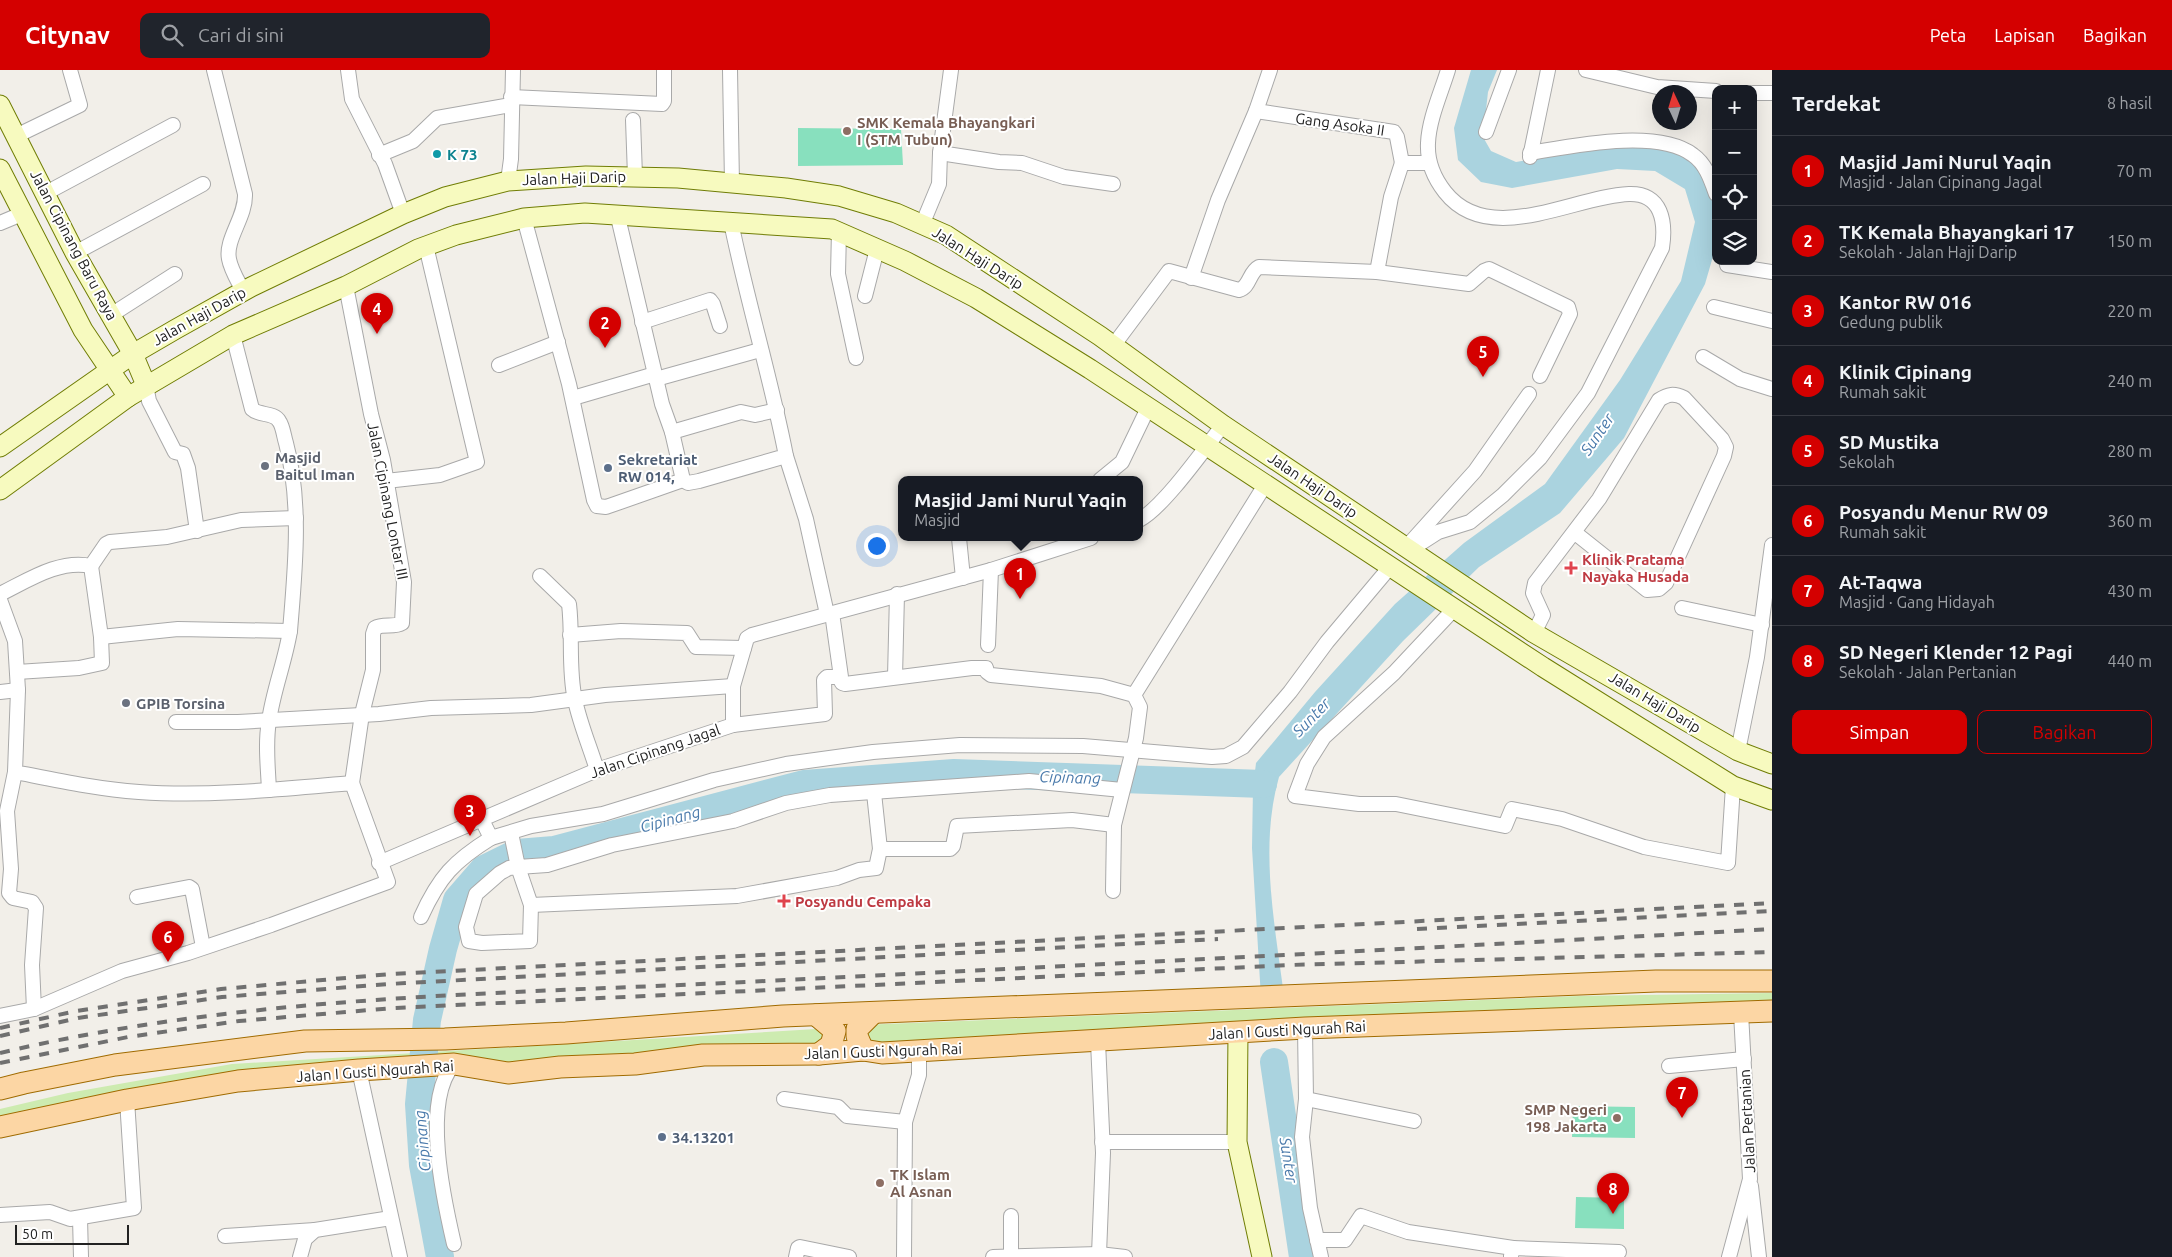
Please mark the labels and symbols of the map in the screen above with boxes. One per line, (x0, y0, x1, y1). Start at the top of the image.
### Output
north arrow (1652, 85, 1697, 130)
street label: Gang Asoka II (1294, 109, 1386, 139)
place label: SMK Kemala Bhayangkari I (STM Tubun) (857, 114, 1035, 148)
marker: SMK Kemala Bhayangkari I (STM Tubun) (841, 125, 853, 137)
place label: K 73 (447, 146, 477, 163)
marker: K 73 (431, 148, 443, 160)
street label: Jalan Cipinang Baru Raya (27, 167, 121, 323)
street label: Jalan Haji Darip (522, 168, 626, 188)
street label: Jalan Haji Darip (929, 223, 1027, 293)
street label: Jalan Haji Darip (149, 283, 249, 349)
pin: 4 (361, 293, 393, 334)
pin: 2 (589, 307, 621, 348)
pin: 5 (1467, 336, 1499, 377)
water label: Sunter (1576, 409, 1618, 459)
street label: Jalan Cipinang Lontar III (364, 421, 412, 581)
place label: Masjid Baitul Iman (275, 449, 355, 483)
street label: Jalan Haji Darip (1265, 449, 1361, 521)
place label: Sekretariat RW 014, (618, 451, 698, 485)
marker: Masjid Baitul Iman (259, 460, 271, 472)
marker: Sekretariat RW 014, (602, 462, 614, 474)
your location (864, 533, 890, 559)
place label: Klinik Pratama Nayaka Husada (1582, 551, 1689, 585)
pin: 1 (1004, 558, 1036, 599)
marker: Klinik Pratama Nayaka Husada (1564, 561, 1578, 575)
street label: Jalan Haji Darip (1606, 668, 1704, 736)
water label: Sunter (1288, 694, 1334, 741)
place label: GPIB Torsina (136, 695, 225, 712)
marker: GPIB Torsina (120, 697, 132, 709)
street label: Jalan Cipinang Jagal (588, 721, 722, 781)
water label: Cipinang (1039, 767, 1101, 787)
pin: 3 (454, 795, 486, 836)
water label: Cipinang (638, 802, 702, 836)
place label: Posyandu Cempaka (795, 893, 931, 910)
marker: Posyandu Cempaka (777, 894, 791, 908)
pin: 6 (152, 921, 184, 962)
street label: Jalan I Gusti Ngurah Rai (1208, 1017, 1366, 1043)
street label: Jalan I Gusti Ngurah Rai (804, 1040, 962, 1062)
street label: Jalan I Gusti Ngurah Rai (296, 1057, 454, 1085)
street label: Jalan Pertanian (1736, 1069, 1758, 1173)
pin: 7 (1666, 1077, 1698, 1118)
place label: SMP Negeri 198 Jakarta (1524, 1101, 1607, 1135)
water label: Cipinang (410, 1109, 434, 1173)
marker: SMP Negeri 198 Jakarta (1611, 1112, 1623, 1124)
place label: 34.13201 (672, 1129, 735, 1146)
marker: 34.13201 (656, 1131, 668, 1143)
water label: Sunter (1276, 1135, 1302, 1185)
place label: TK Islam Al Asnan (890, 1166, 952, 1200)
pin: 8 (1597, 1173, 1629, 1214)
marker: TK Islam Al Asnan (874, 1177, 886, 1189)
scale bar (15, 1222, 129, 1245)

